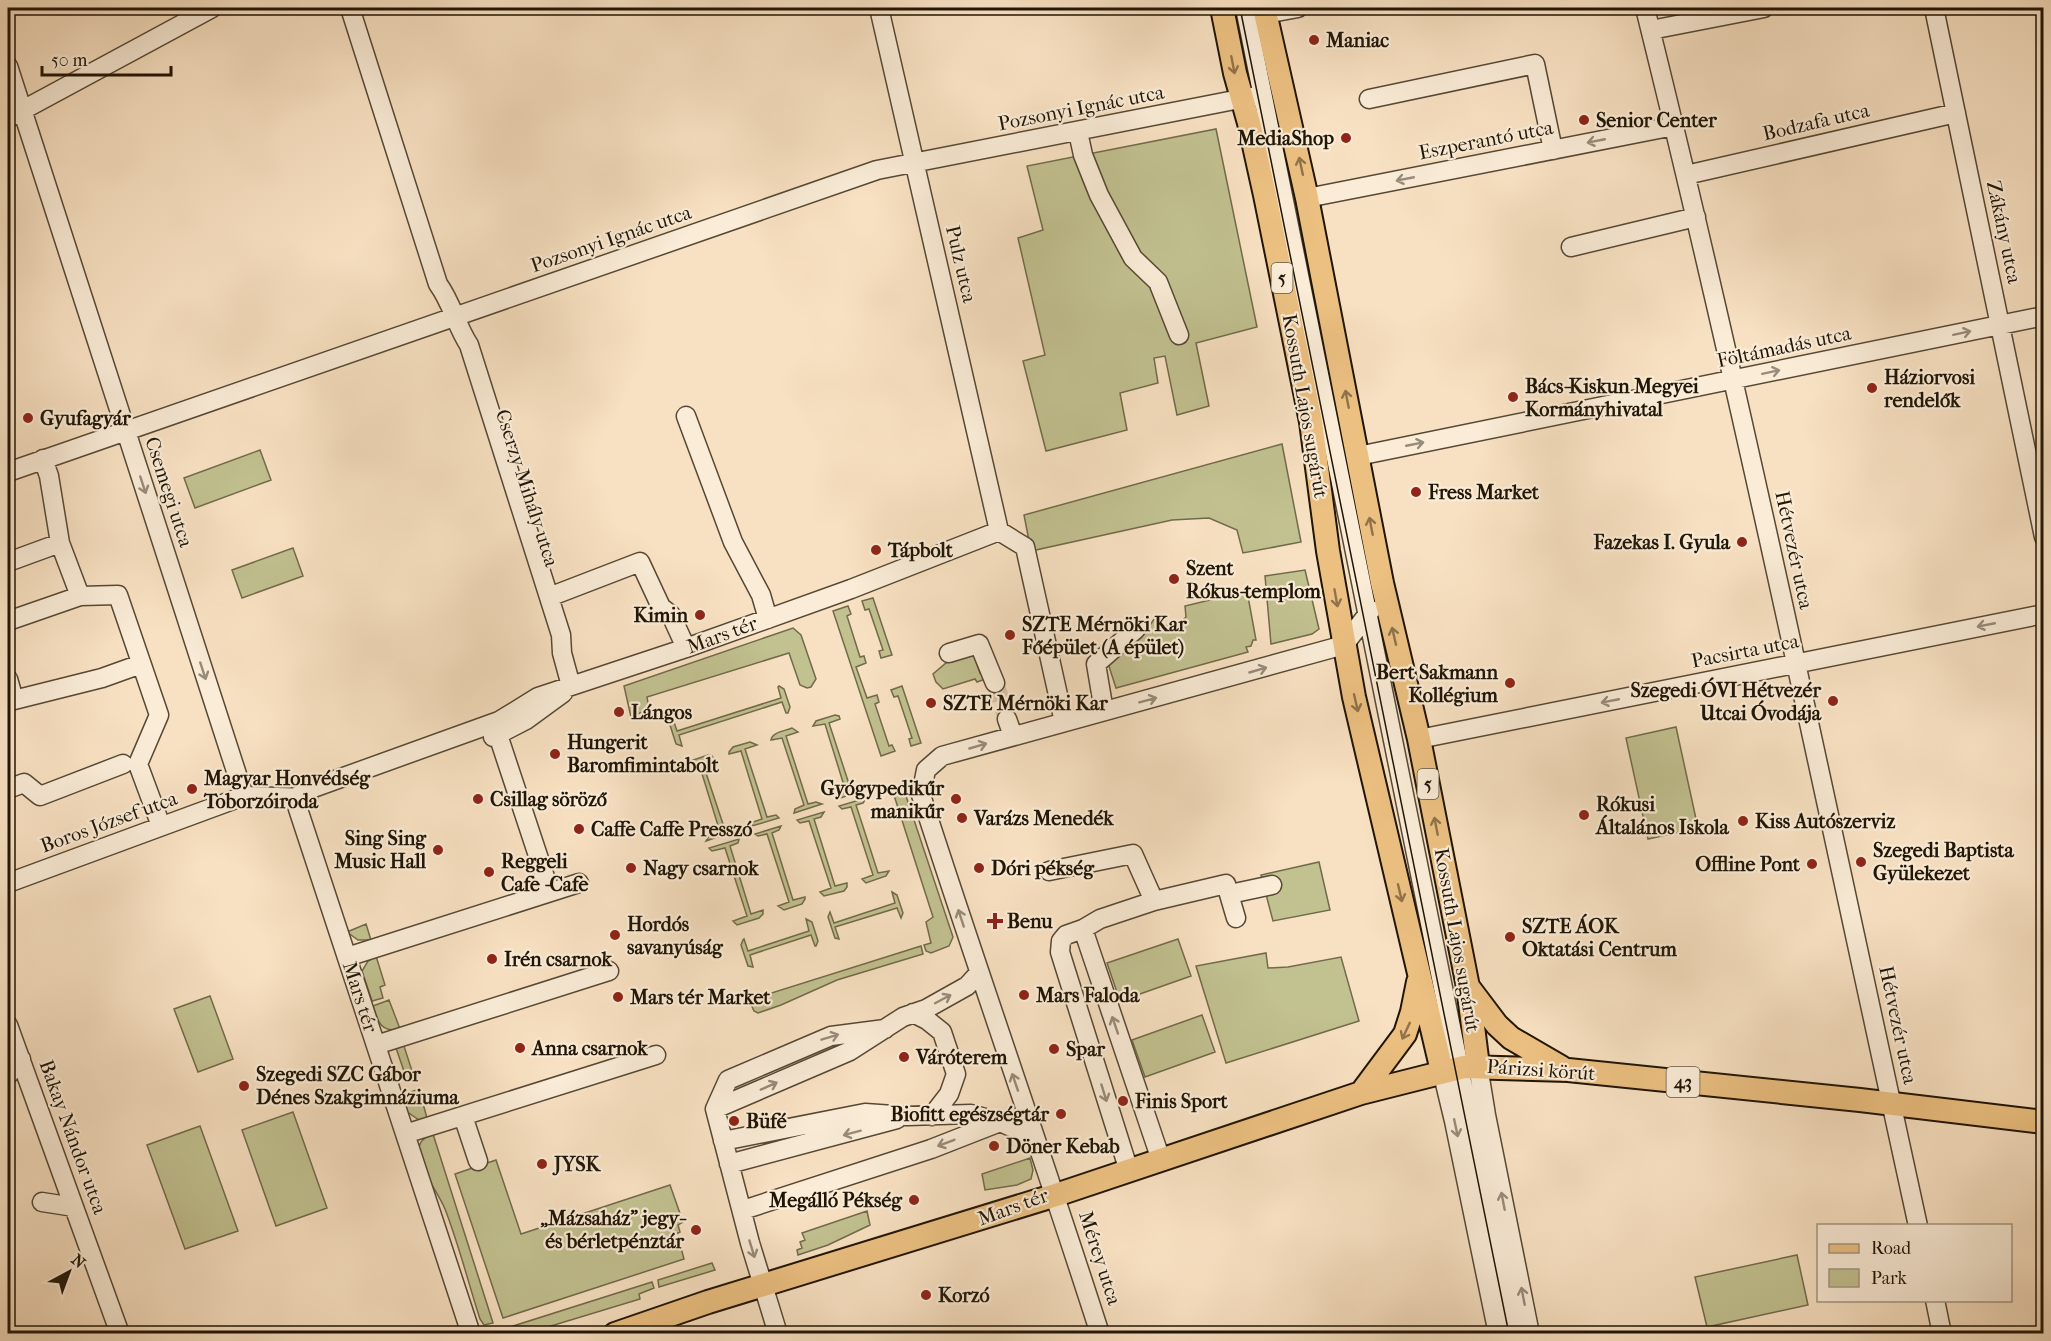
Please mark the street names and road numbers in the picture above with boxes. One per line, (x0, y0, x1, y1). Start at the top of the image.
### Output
street label: Pozsonyi Ignác utca (996, 80, 1167, 135)
street label: Bodzafa utca (1760, 98, 1872, 145)
street label: Eszperantó utca (1417, 116, 1556, 164)
street label: Zákány utca (1982, 178, 2026, 286)
street label: Pozsonyi Ignác utca (528, 200, 695, 277)
street label: Pulz utca (941, 223, 981, 306)
road number: 5 (1272, 263, 1292, 293)
street label: Kossuth Lajos sugárút (1277, 312, 1333, 500)
street label: Föltámadás utca (1715, 321, 1854, 372)
street label: Cserzy Mihály utca (491, 406, 564, 570)
street label: Csemegi utca (140, 434, 198, 551)
street label: Hétvezér utca (1770, 489, 1818, 612)
street label: Mars tér (684, 611, 761, 658)
street label: Pacsirta utca (1689, 629, 1801, 673)
road number: 5 (1418, 769, 1438, 799)
street label: Boros József utca (37, 786, 181, 857)
street label: Kossuth Lajos sugárút (1429, 846, 1485, 1034)
street label: Mars tér (338, 959, 382, 1036)
street label: Hétvezér utca (1874, 964, 1922, 1087)
street label: Párizsi körút (1486, 1055, 1596, 1085)
street label: Bakay Nándor utca (34, 1057, 112, 1218)
road number: 43 (1666, 1067, 1700, 1097)
street label: Mars tér (975, 1183, 1052, 1230)
street label: Mérey utca (1074, 1208, 1126, 1309)

